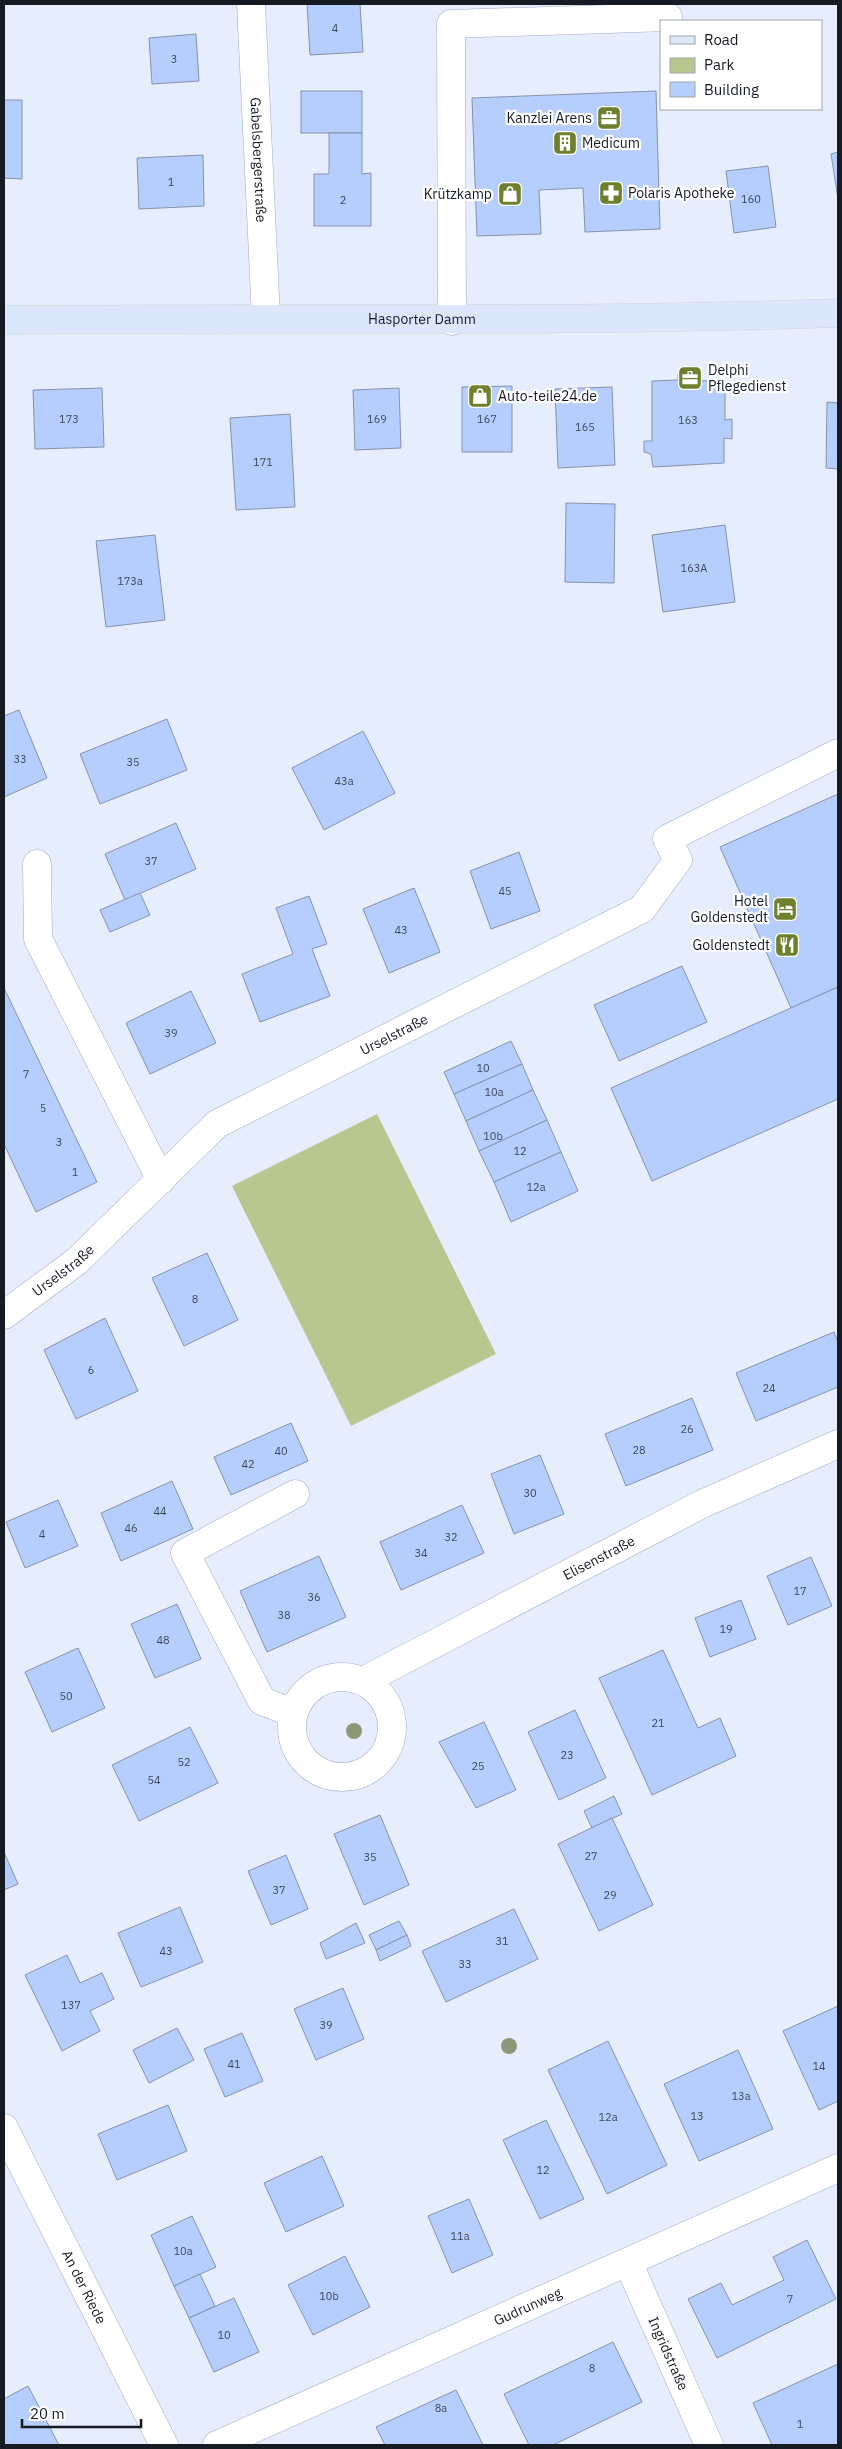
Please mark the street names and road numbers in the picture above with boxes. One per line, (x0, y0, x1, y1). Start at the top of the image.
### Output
street label: Gabelsbergerstraße (246, 97, 270, 223)
street label: Hasporter Damm (368, 310, 476, 328)
street label: Urselstraße (357, 1010, 431, 1059)
street label: Urselstraße (28, 1240, 98, 1300)
street label: Elisenstraße (560, 1532, 638, 1584)
street label: An der Riede (58, 2247, 111, 2327)
street label: Gudrunweg (491, 2283, 565, 2329)
street label: Ingridstraße (644, 2314, 693, 2393)

